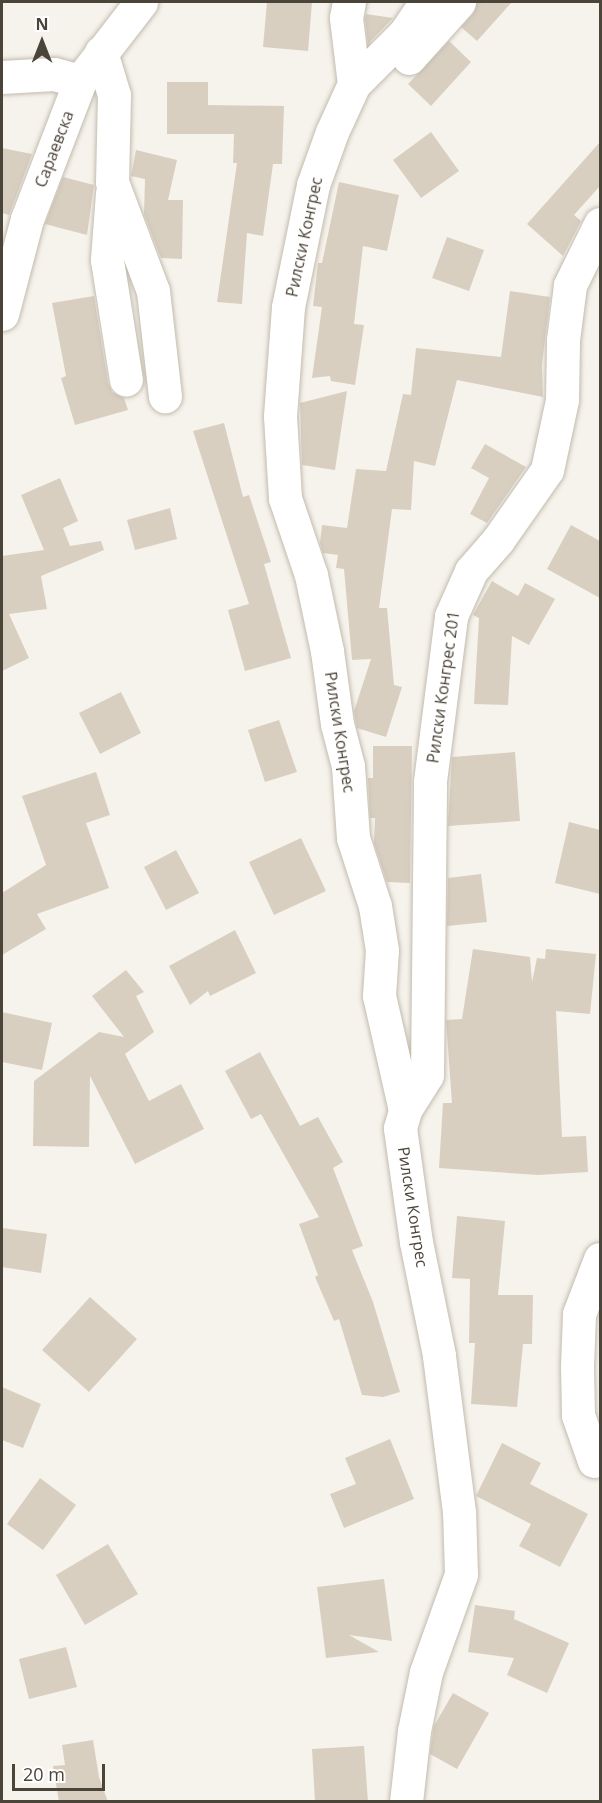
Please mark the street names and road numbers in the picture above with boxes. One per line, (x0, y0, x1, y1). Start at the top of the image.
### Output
street label: Сараевска (31, 108, 77, 190)
street label: Рилски Конгрес (282, 175, 326, 299)
street label: Рилски Конгрес 201 (423, 610, 463, 764)
street label: Рилски Конгрес (321, 670, 359, 794)
street label: Рилски Конгрес (394, 1145, 432, 1269)

